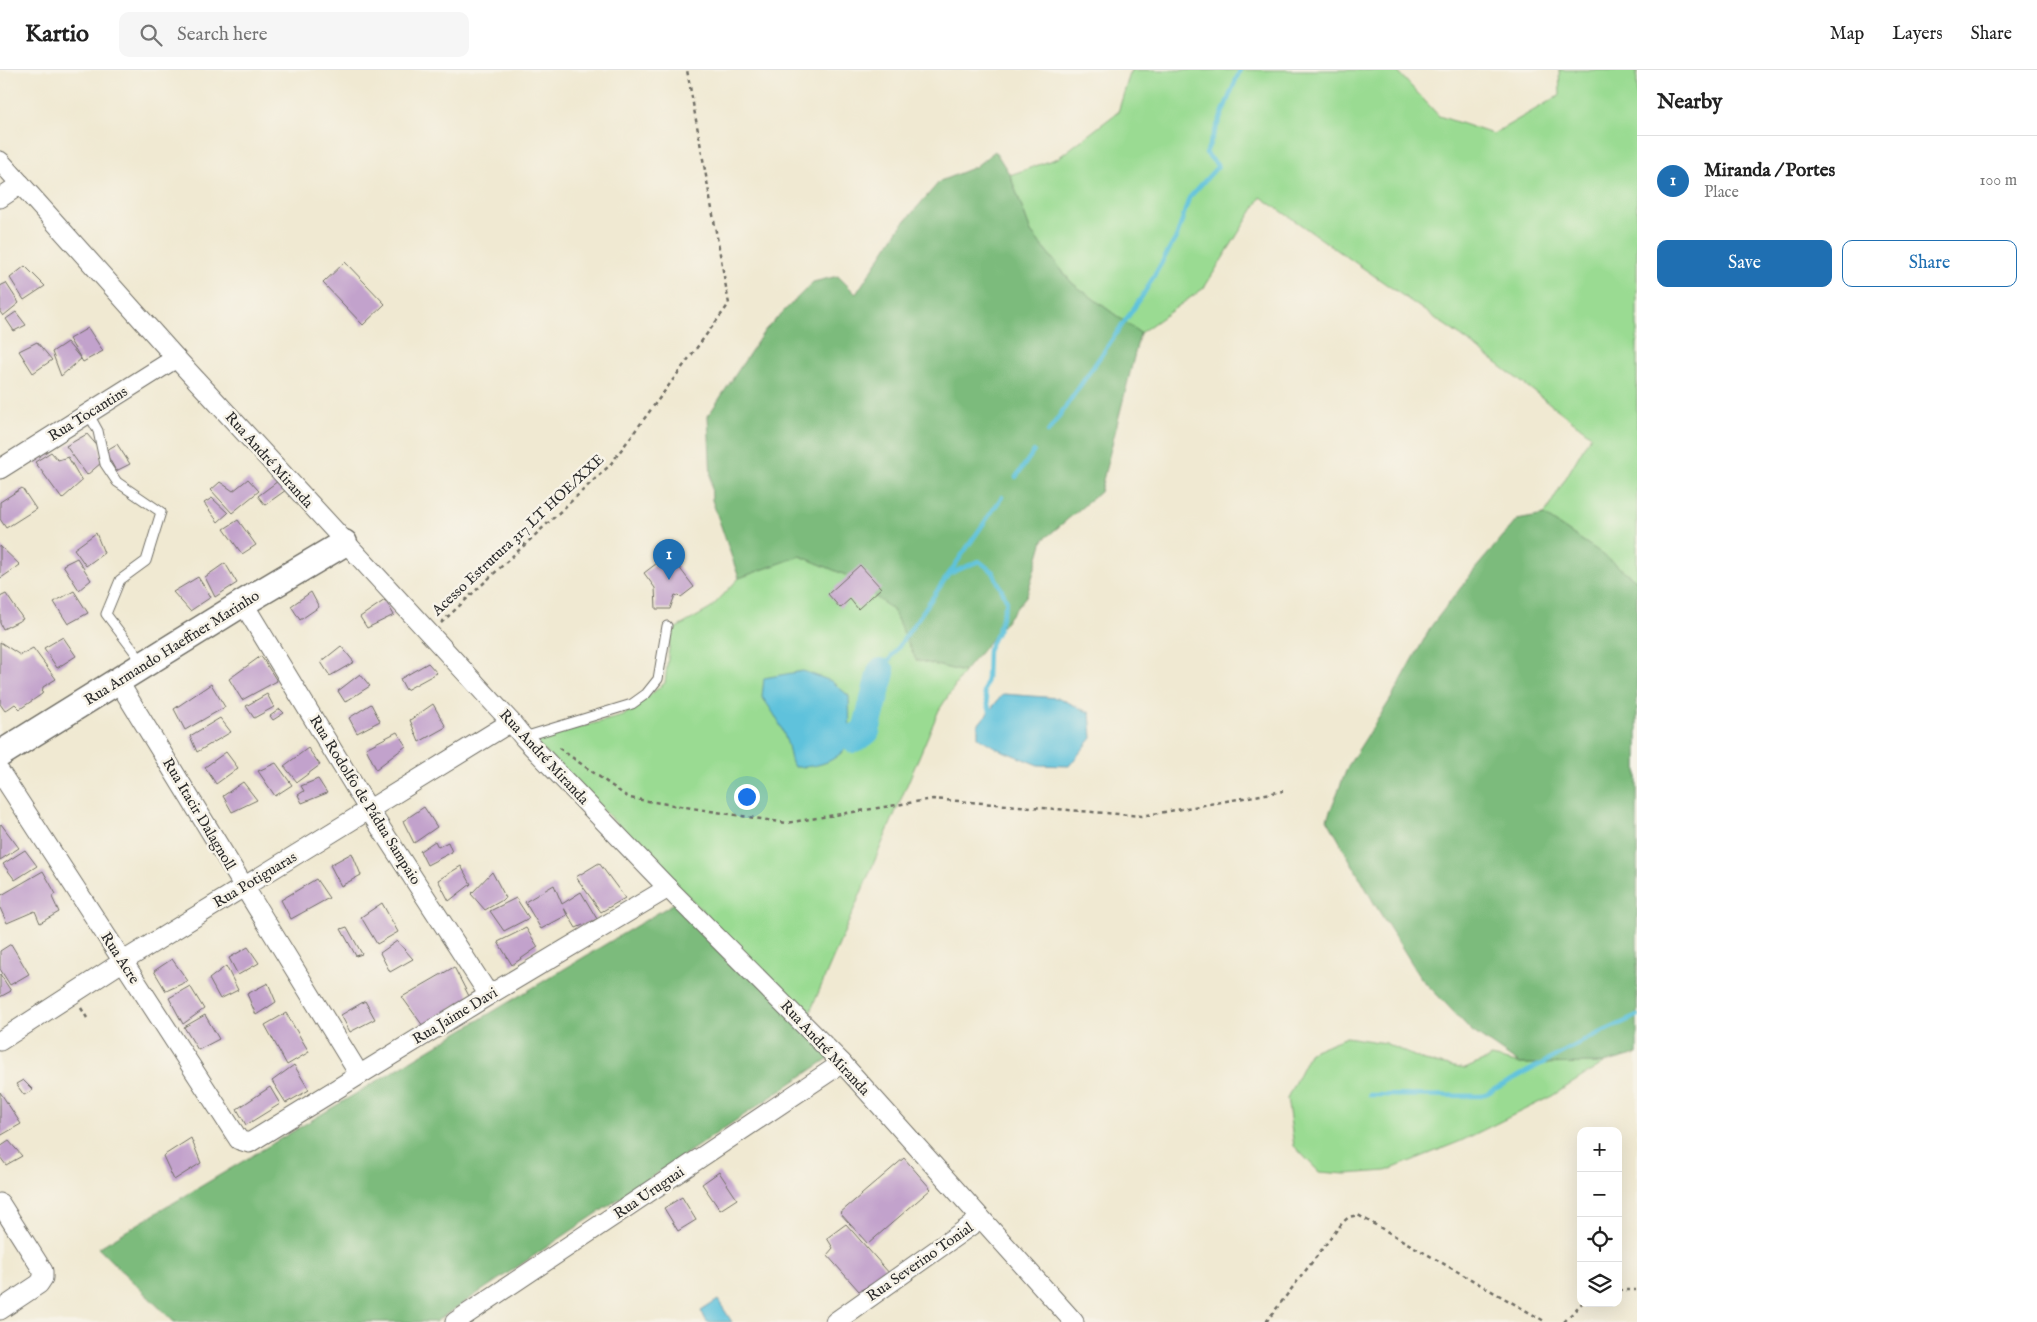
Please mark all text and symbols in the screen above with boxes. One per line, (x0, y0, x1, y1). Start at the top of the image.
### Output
search box (119, 12, 469, 57)
text: Kartio (25, 19, 89, 50)
icon: search (137, 21, 165, 49)
text: Search here (177, 23, 268, 47)
text: Map (1830, 23, 1864, 46)
text: Layers (1892, 23, 1943, 46)
text: Share (1971, 23, 2012, 46)
text: Nearby (1657, 89, 1722, 116)
text: Miranda / Portes (1704, 159, 1835, 183)
text: 1 (1670, 171, 1676, 191)
text: 100 m (1980, 171, 2017, 191)
text: Place (1704, 183, 1739, 203)
button: Save (1657, 240, 1832, 287)
button: Share (1842, 240, 2017, 287)
street label: Rua Tocantins (45, 382, 131, 446)
street label: Rua André Miranda (221, 408, 318, 513)
street label: Acesso Estrutura 317 LT HOE/XXE (427, 450, 608, 621)
pin: 1 (653, 539, 685, 580)
street label: Rua Armando Haeffner Marinho (81, 586, 263, 710)
street label: Rua André Miranda (495, 705, 593, 809)
street label: Rua Rodolfo de Pádua Sampaio (305, 712, 425, 888)
street label: Rua Itacir Dalagnoll (158, 754, 240, 874)
your location (734, 784, 760, 810)
street label: Rua Potiguaras (210, 848, 300, 912)
street label: Rua Acre (96, 929, 144, 988)
street label: Rua Jaime Davi (409, 983, 501, 1049)
street label: Rua André Miranda (776, 996, 874, 1100)
map controls (1577, 1127, 1622, 1307)
button: + (1577, 1127, 1622, 1172)
street label: Rua Uruguai (610, 1163, 688, 1223)
button: − (1577, 1172, 1622, 1217)
button: locate (1577, 1217, 1622, 1262)
street label: Rua Severino Tonial (863, 1218, 978, 1306)
button: layers (1577, 1262, 1622, 1307)

